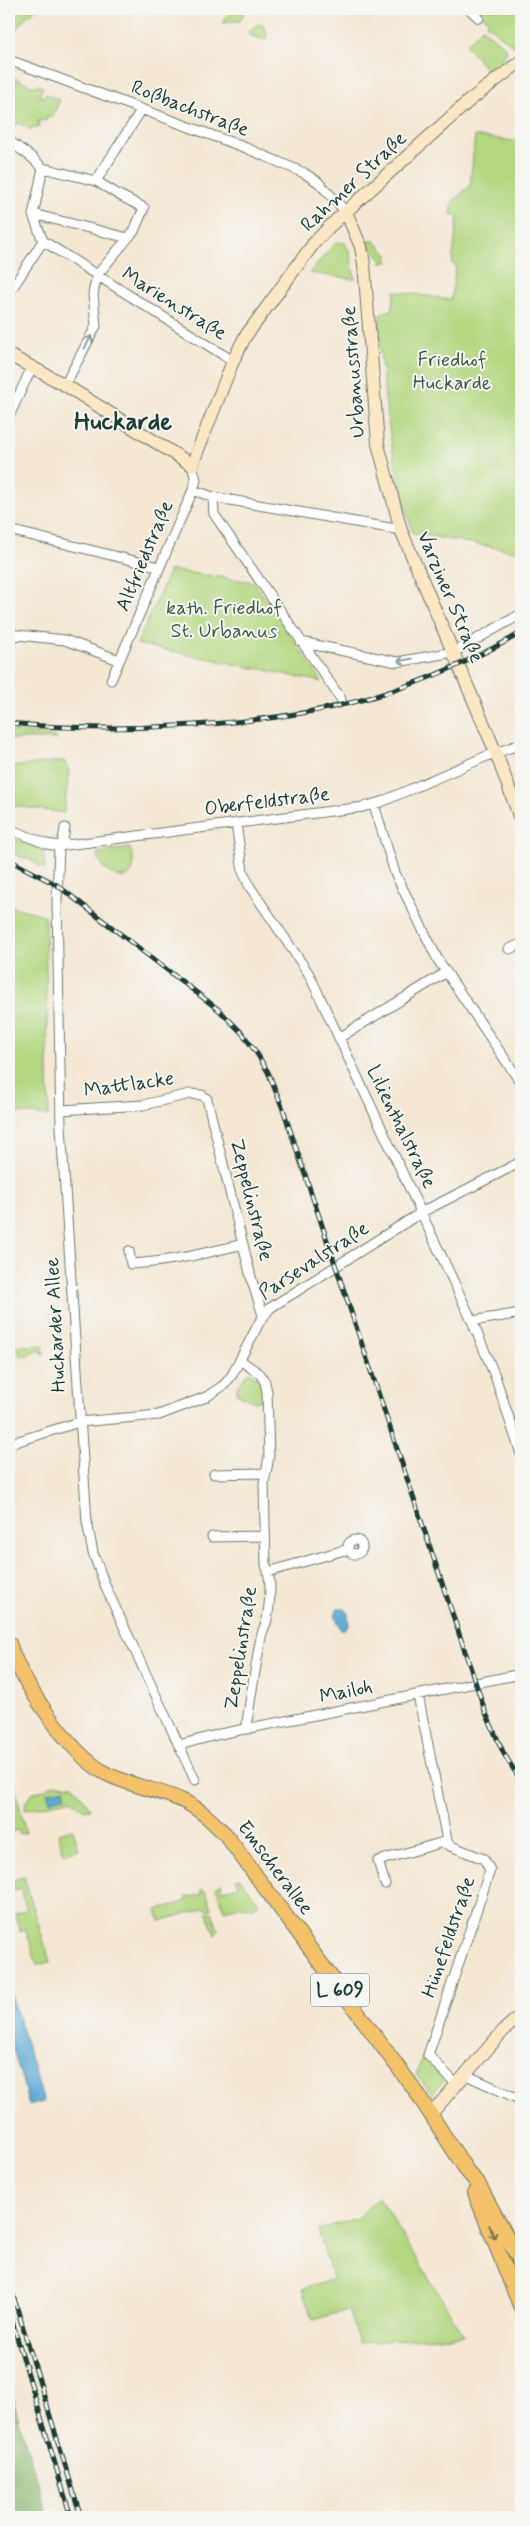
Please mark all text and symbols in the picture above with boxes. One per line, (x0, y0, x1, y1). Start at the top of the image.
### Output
street label: Roßbachstraße (127, 74, 253, 144)
street label: Rahmer Straße (295, 126, 413, 238)
street label: Marienstraße (116, 261, 232, 347)
street label: Urbanusstraße (336, 305, 372, 439)
one-way arrow (84, 335, 93, 350)
park label: Friedhof Huckarde (413, 347, 491, 397)
district label: Huckarde (74, 406, 172, 439)
street label: Altfriedstraße (110, 496, 181, 616)
street label: Varziner Straße (410, 527, 490, 667)
park label: kath. Friedhof St. Urbanus (166, 595, 282, 645)
one-way arrow (398, 656, 414, 666)
street label: Oberfeldstraße (203, 781, 331, 823)
street label: Lilienthalstraße (360, 1061, 443, 1193)
street label: Mattlacke (82, 1065, 176, 1105)
street label: Zeppelinstraße (223, 1136, 279, 1264)
street label: Parsevalstraße (254, 1215, 374, 1307)
street label: Huckarder Allee (39, 1257, 73, 1393)
street label: Zeppelinstraße (218, 1584, 264, 1712)
street label: Mailoh (317, 1673, 375, 1711)
street label: Emscherallee (231, 1815, 319, 1921)
street label: Hünefeldstraße (416, 1873, 482, 2001)
road number: L 609 (311, 1974, 369, 2006)
one-way arrow (488, 2224, 497, 2240)

